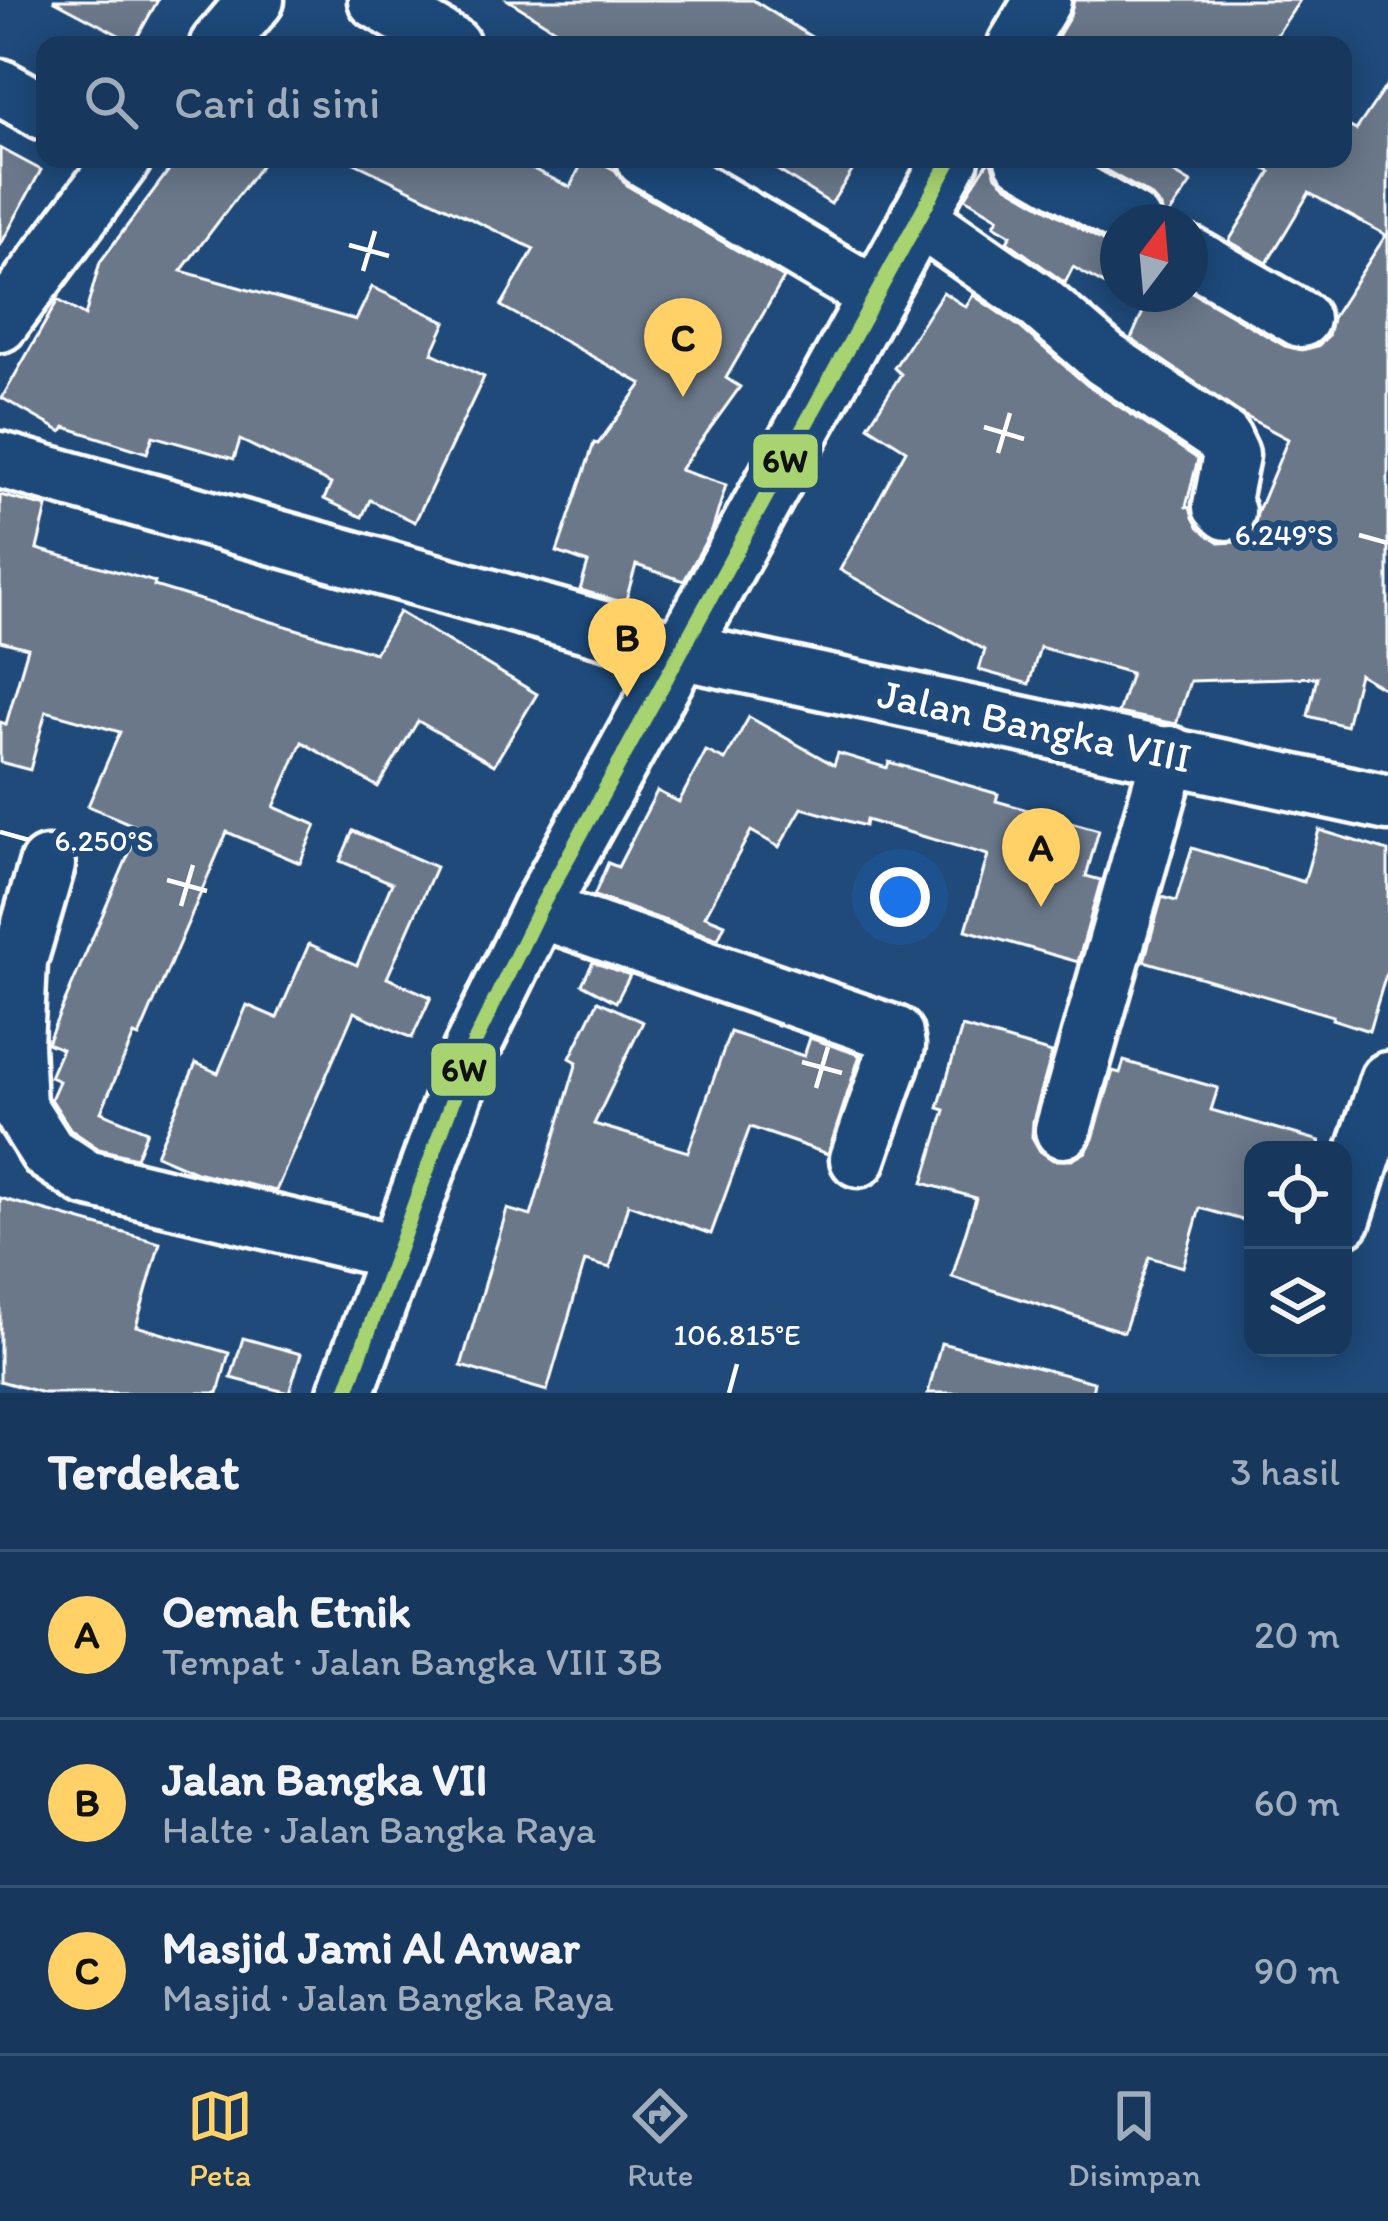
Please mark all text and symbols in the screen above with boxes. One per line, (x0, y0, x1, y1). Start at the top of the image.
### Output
search box (36, 36, 1352, 168)
icon: search (78, 69, 144, 135)
text: Cari di sini (174, 75, 380, 129)
north arrow (1100, 204, 1208, 312)
pin: C (644, 298, 722, 397)
line badge: 6W (751, 432, 820, 490)
text: 6W (762, 441, 808, 480)
text: 6.249°S (1235, 516, 1333, 553)
pin: B (588, 598, 666, 697)
street label: Jalan Bangka VIII (873, 667, 1196, 784)
pin: A (1002, 808, 1080, 907)
text: 6.250°S (55, 822, 153, 859)
your location (870, 867, 930, 927)
line badge: 6W (429, 1041, 498, 1098)
text: 6W (441, 1050, 487, 1089)
map controls (1244, 1141, 1352, 1357)
button: locate (1244, 1141, 1352, 1249)
button: layers (1244, 1249, 1352, 1357)
text: 106.815°E (673, 1316, 801, 1353)
text: Terdekat (48, 1441, 240, 1502)
text: 3 hasil (1230, 1448, 1340, 1495)
text: Oemah Etnik (162, 1584, 411, 1638)
text: A (75, 1611, 99, 1658)
text: 20 m (1254, 1611, 1340, 1658)
text: Tempat · Jalan Bangka VIII 3B (162, 1638, 663, 1685)
text: Jalan Bangka VII (162, 1752, 487, 1806)
text: B (74, 1779, 100, 1826)
text: 60 m (1254, 1779, 1340, 1826)
text: Halte · Jalan Bangka Raya (162, 1806, 596, 1853)
text: Masjid Jami Al Anwar (162, 1920, 580, 1974)
text: C (74, 1947, 100, 1994)
text: 90 m (1254, 1947, 1340, 1994)
text: Masjid · Jalan Bangka Raya (162, 1974, 614, 2021)
tab: Peta (187, 2083, 253, 2194)
tab: Rute (627, 2083, 694, 2194)
tab: Disimpan (1068, 2083, 1201, 2194)

